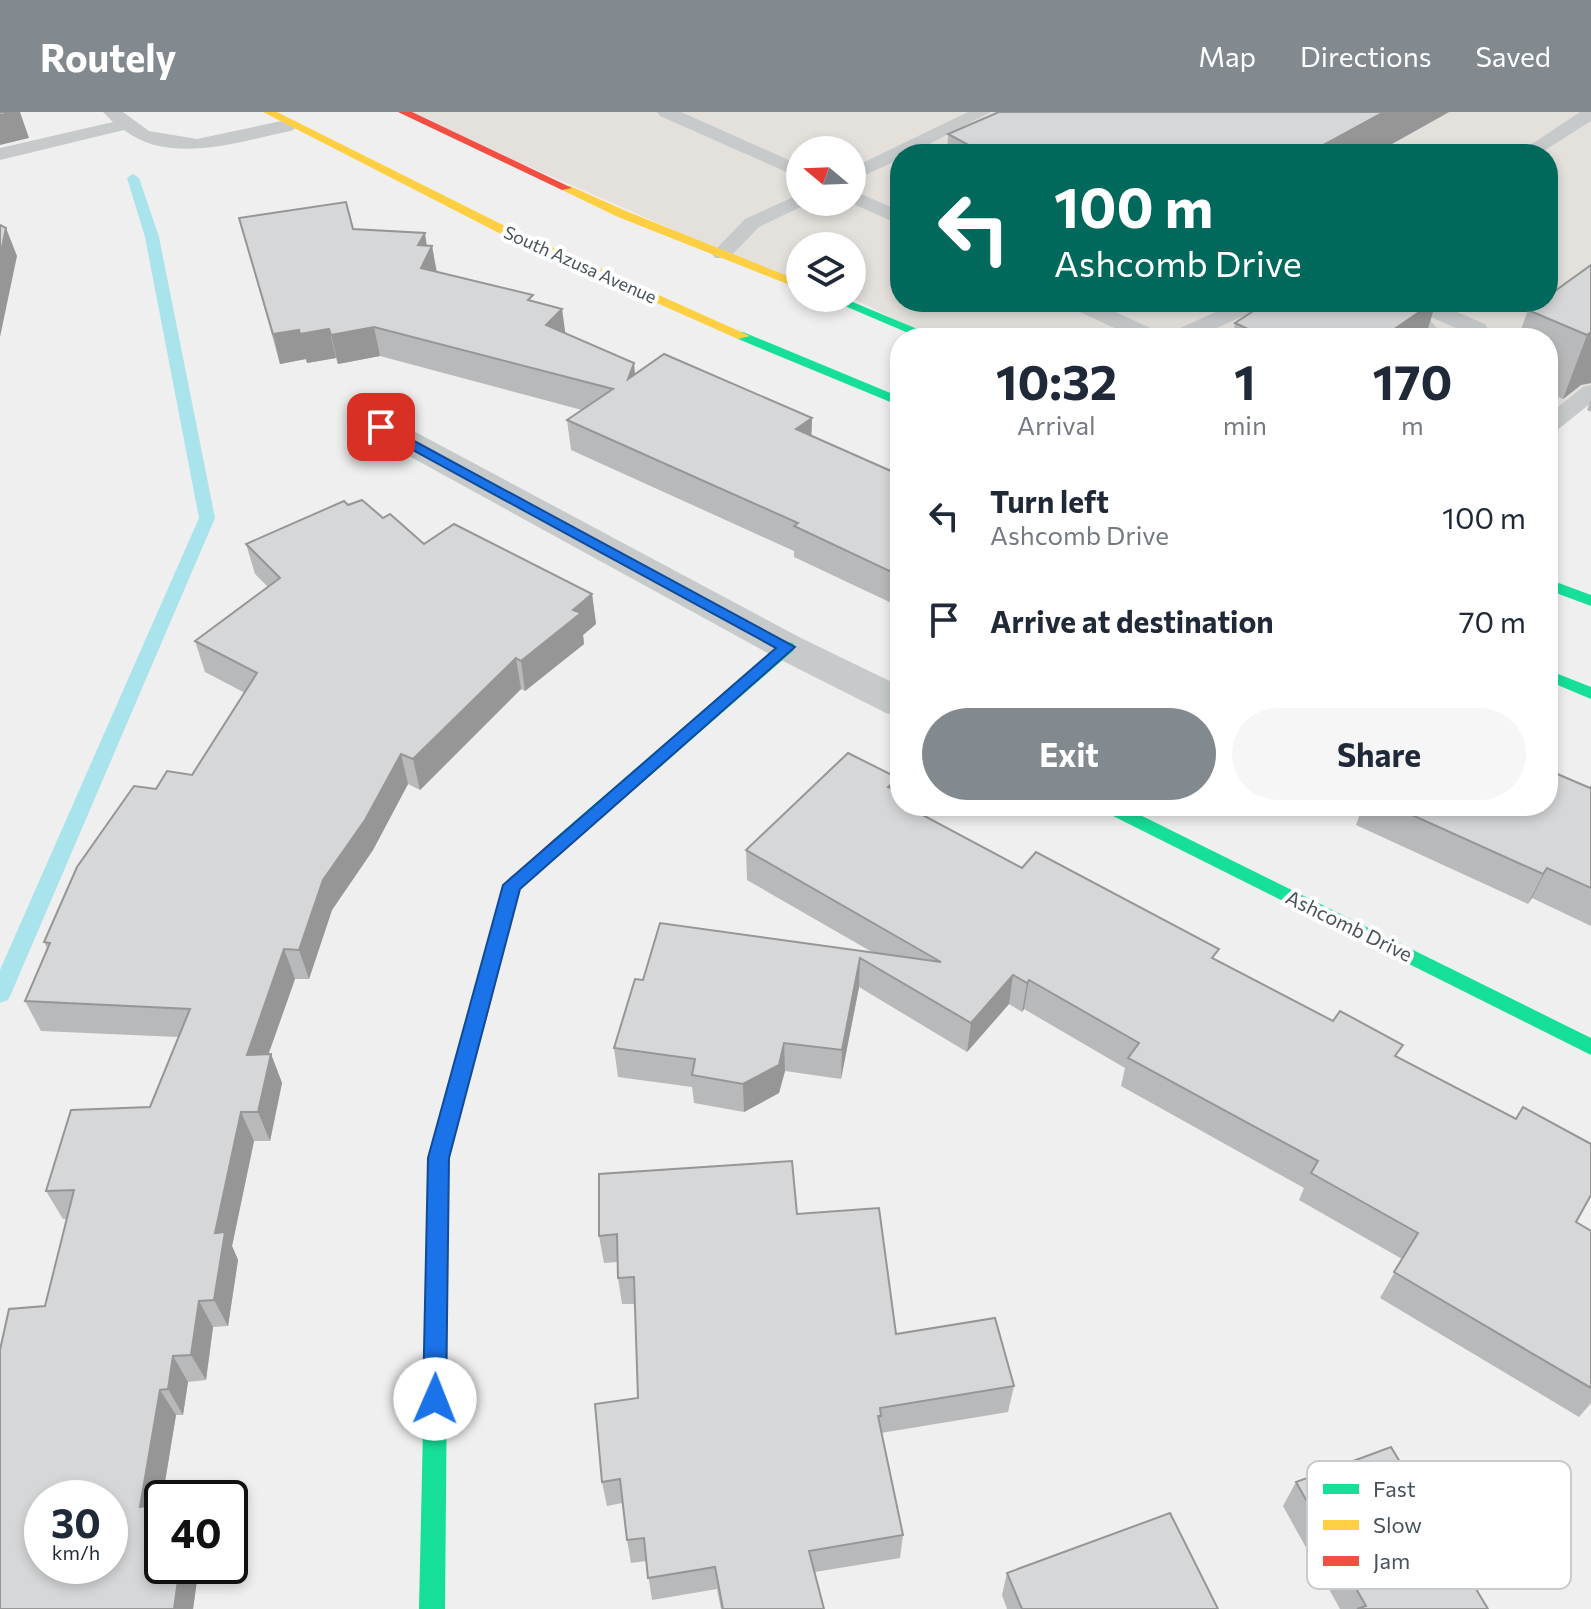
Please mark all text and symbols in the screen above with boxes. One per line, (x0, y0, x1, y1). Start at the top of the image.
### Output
text: Routely (40, 33, 176, 80)
text: Map (1198, 39, 1256, 73)
text: Directions (1300, 39, 1431, 73)
text: Saved (1475, 39, 1551, 73)
north arrow (786, 136, 866, 216)
map controls (786, 136, 866, 312)
text: 100 m (1054, 171, 1213, 240)
icon: left (922, 176, 1026, 280)
street label: South Azusa Avenue (501, 220, 660, 308)
button: layers (786, 232, 866, 312)
text: Ashcomb Drive (1054, 240, 1302, 284)
text: 10:32 (996, 351, 1117, 410)
text: 1 (1234, 351, 1256, 410)
text: 170 (1373, 351, 1452, 410)
pin (347, 393, 415, 461)
icon: arrive (359, 405, 403, 449)
text: Arrival (1017, 409, 1096, 440)
text: min (1223, 409, 1267, 440)
text: m (1401, 409, 1424, 440)
text: Turn left (990, 482, 1109, 519)
icon: left (922, 494, 966, 538)
text: 100 m (1442, 498, 1526, 535)
text: Ashcomb Drive (990, 519, 1169, 550)
icon: arrive (922, 598, 966, 642)
text: Arrive at destination (990, 602, 1274, 639)
text: 70 m (1459, 602, 1526, 639)
button: Exit (922, 708, 1216, 800)
button: Share (1232, 708, 1526, 800)
street label: Ashcomb Drive (1282, 884, 1417, 966)
position arrow (393, 1357, 477, 1441)
legend (1307, 1461, 1571, 1589)
text: Fast (1373, 1475, 1416, 1502)
speed limit sign: 40 (144, 1480, 248, 1584)
text: 30 (51, 1497, 101, 1546)
text: Slow (1373, 1511, 1422, 1538)
text: km/h (52, 1540, 100, 1564)
text: Jam (1373, 1547, 1410, 1574)

